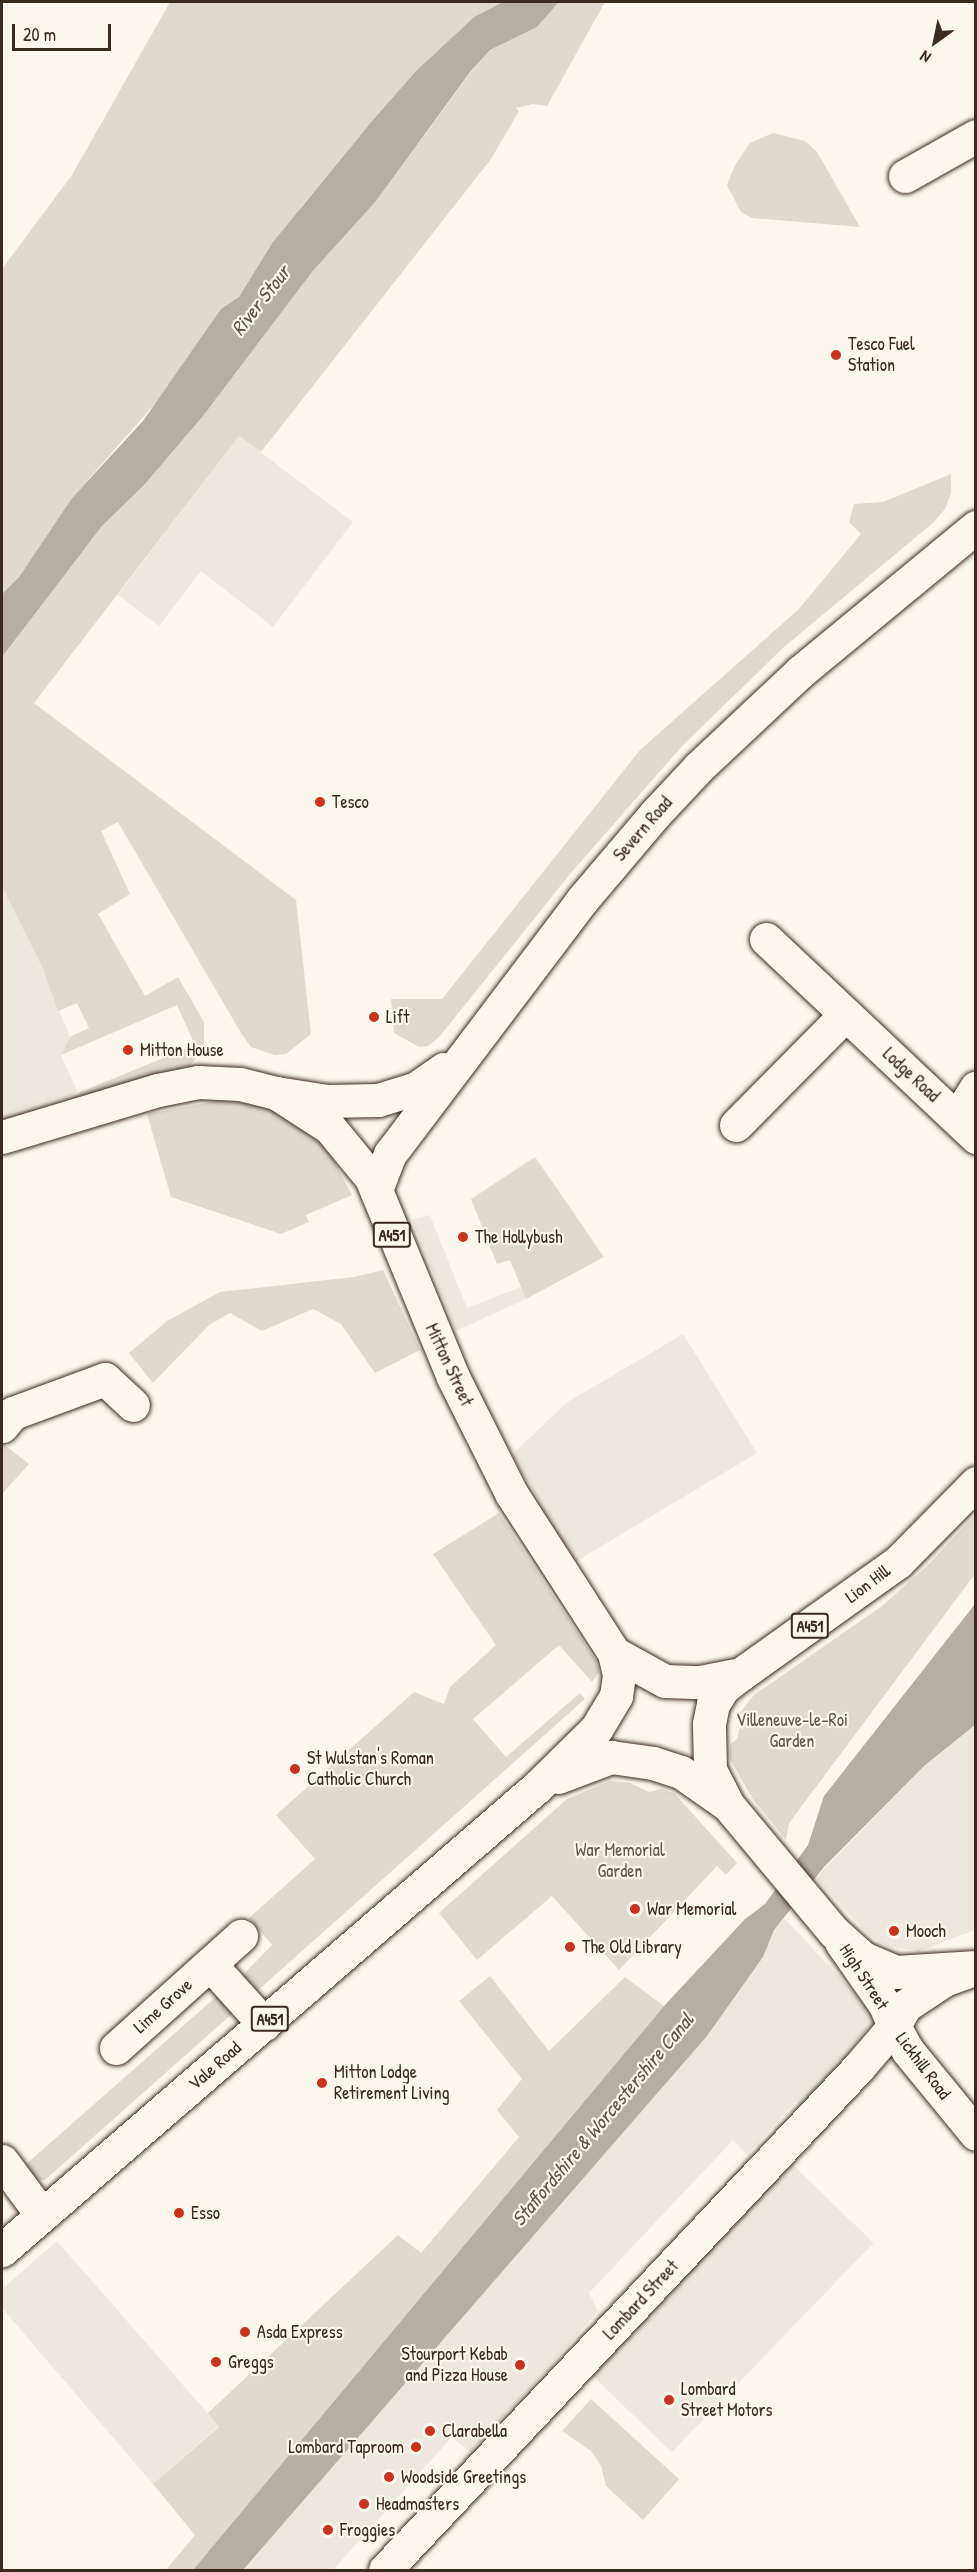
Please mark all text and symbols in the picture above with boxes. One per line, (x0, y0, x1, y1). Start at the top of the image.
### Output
scale bar (15, 12, 114, 50)
north arrow (905, 12, 965, 72)
text: 20 m (23, 22, 56, 47)
text: N (916, 46, 935, 69)
water label: River Stour (225, 260, 295, 340)
place label: Tesco Fuel Station (848, 334, 915, 376)
marker: Tesco Fuel Station (829, 348, 843, 362)
place label: Tesco (332, 791, 369, 813)
street label: Severn Road (609, 792, 677, 866)
marker: Tesco (313, 795, 327, 809)
place label: Lift (386, 1006, 409, 1028)
marker: Lift (367, 1010, 381, 1024)
place label: Mitton House (140, 1039, 224, 1061)
marker: Mitton House (121, 1043, 135, 1057)
street label: Lodge Road (878, 1043, 944, 1107)
road number: A451 (372, 1222, 412, 1248)
place label: The Hollybush (475, 1226, 562, 1248)
marker: The Hollybush (456, 1230, 470, 1244)
street label: Mitton Street (420, 1320, 478, 1410)
street label: Lion Hill (841, 1560, 895, 1608)
road number: A451 (790, 1613, 830, 1639)
park label: Villeneuve-le-Roi Garden (736, 1710, 848, 1752)
place label: St Wulstan's Roman Catholic Church (307, 1748, 434, 1790)
marker: St Wulstan's Roman Catholic Church (288, 1762, 302, 1776)
park label: War Memorial Garden (575, 1840, 665, 1882)
place label: War Memorial (647, 1898, 736, 1920)
marker: War Memorial (628, 1902, 642, 1916)
place label: Mooch (906, 1920, 946, 1942)
marker: Mooch (887, 1924, 901, 1938)
place label: The Old Library (582, 1936, 682, 1958)
marker: The Old Library (563, 1940, 577, 1954)
street label: High Street (835, 1940, 893, 2014)
street label: Lime Grove (129, 1974, 197, 2038)
road number: A451 (250, 2006, 290, 2032)
water label: Staffordshire & Worcestershire Canal (506, 2008, 698, 2230)
street label: Lickhill Road (891, 2028, 955, 2104)
street label: Vale Road (184, 2037, 246, 2095)
place label: Mitton Lodge Retirement Living (334, 2062, 450, 2104)
marker: Mitton Lodge Retirement Living (315, 2076, 329, 2090)
place label: Esso (191, 2202, 220, 2224)
marker: Esso (172, 2206, 186, 2220)
street label: Lombard Street (599, 2256, 683, 2344)
place label: Asda Express (257, 2321, 343, 2343)
marker: Asda Express (238, 2325, 252, 2339)
place label: Stourport Kebab and Pizza House (401, 2344, 508, 2386)
place label: Greggs (228, 2351, 274, 2373)
marker: Greggs (209, 2355, 223, 2369)
marker: Stourport Kebab and Pizza House (513, 2358, 527, 2372)
place label: Lombard Street Motors (681, 2379, 772, 2422)
marker: Lombard Street Motors (662, 2393, 676, 2407)
place label: Clarabella (442, 2420, 507, 2442)
marker: Clarabella (423, 2424, 437, 2438)
place label: Lombard Taproom (288, 2436, 404, 2458)
marker: Lombard Taproom (409, 2440, 423, 2454)
place label: Woodside Greetings (401, 2466, 526, 2488)
marker: Woodside Greetings (382, 2470, 396, 2484)
place label: Headmasters (376, 2493, 459, 2515)
marker: Headmasters (357, 2497, 371, 2511)
place label: Froggies (340, 2519, 395, 2541)
marker: Froggies (321, 2523, 335, 2537)

